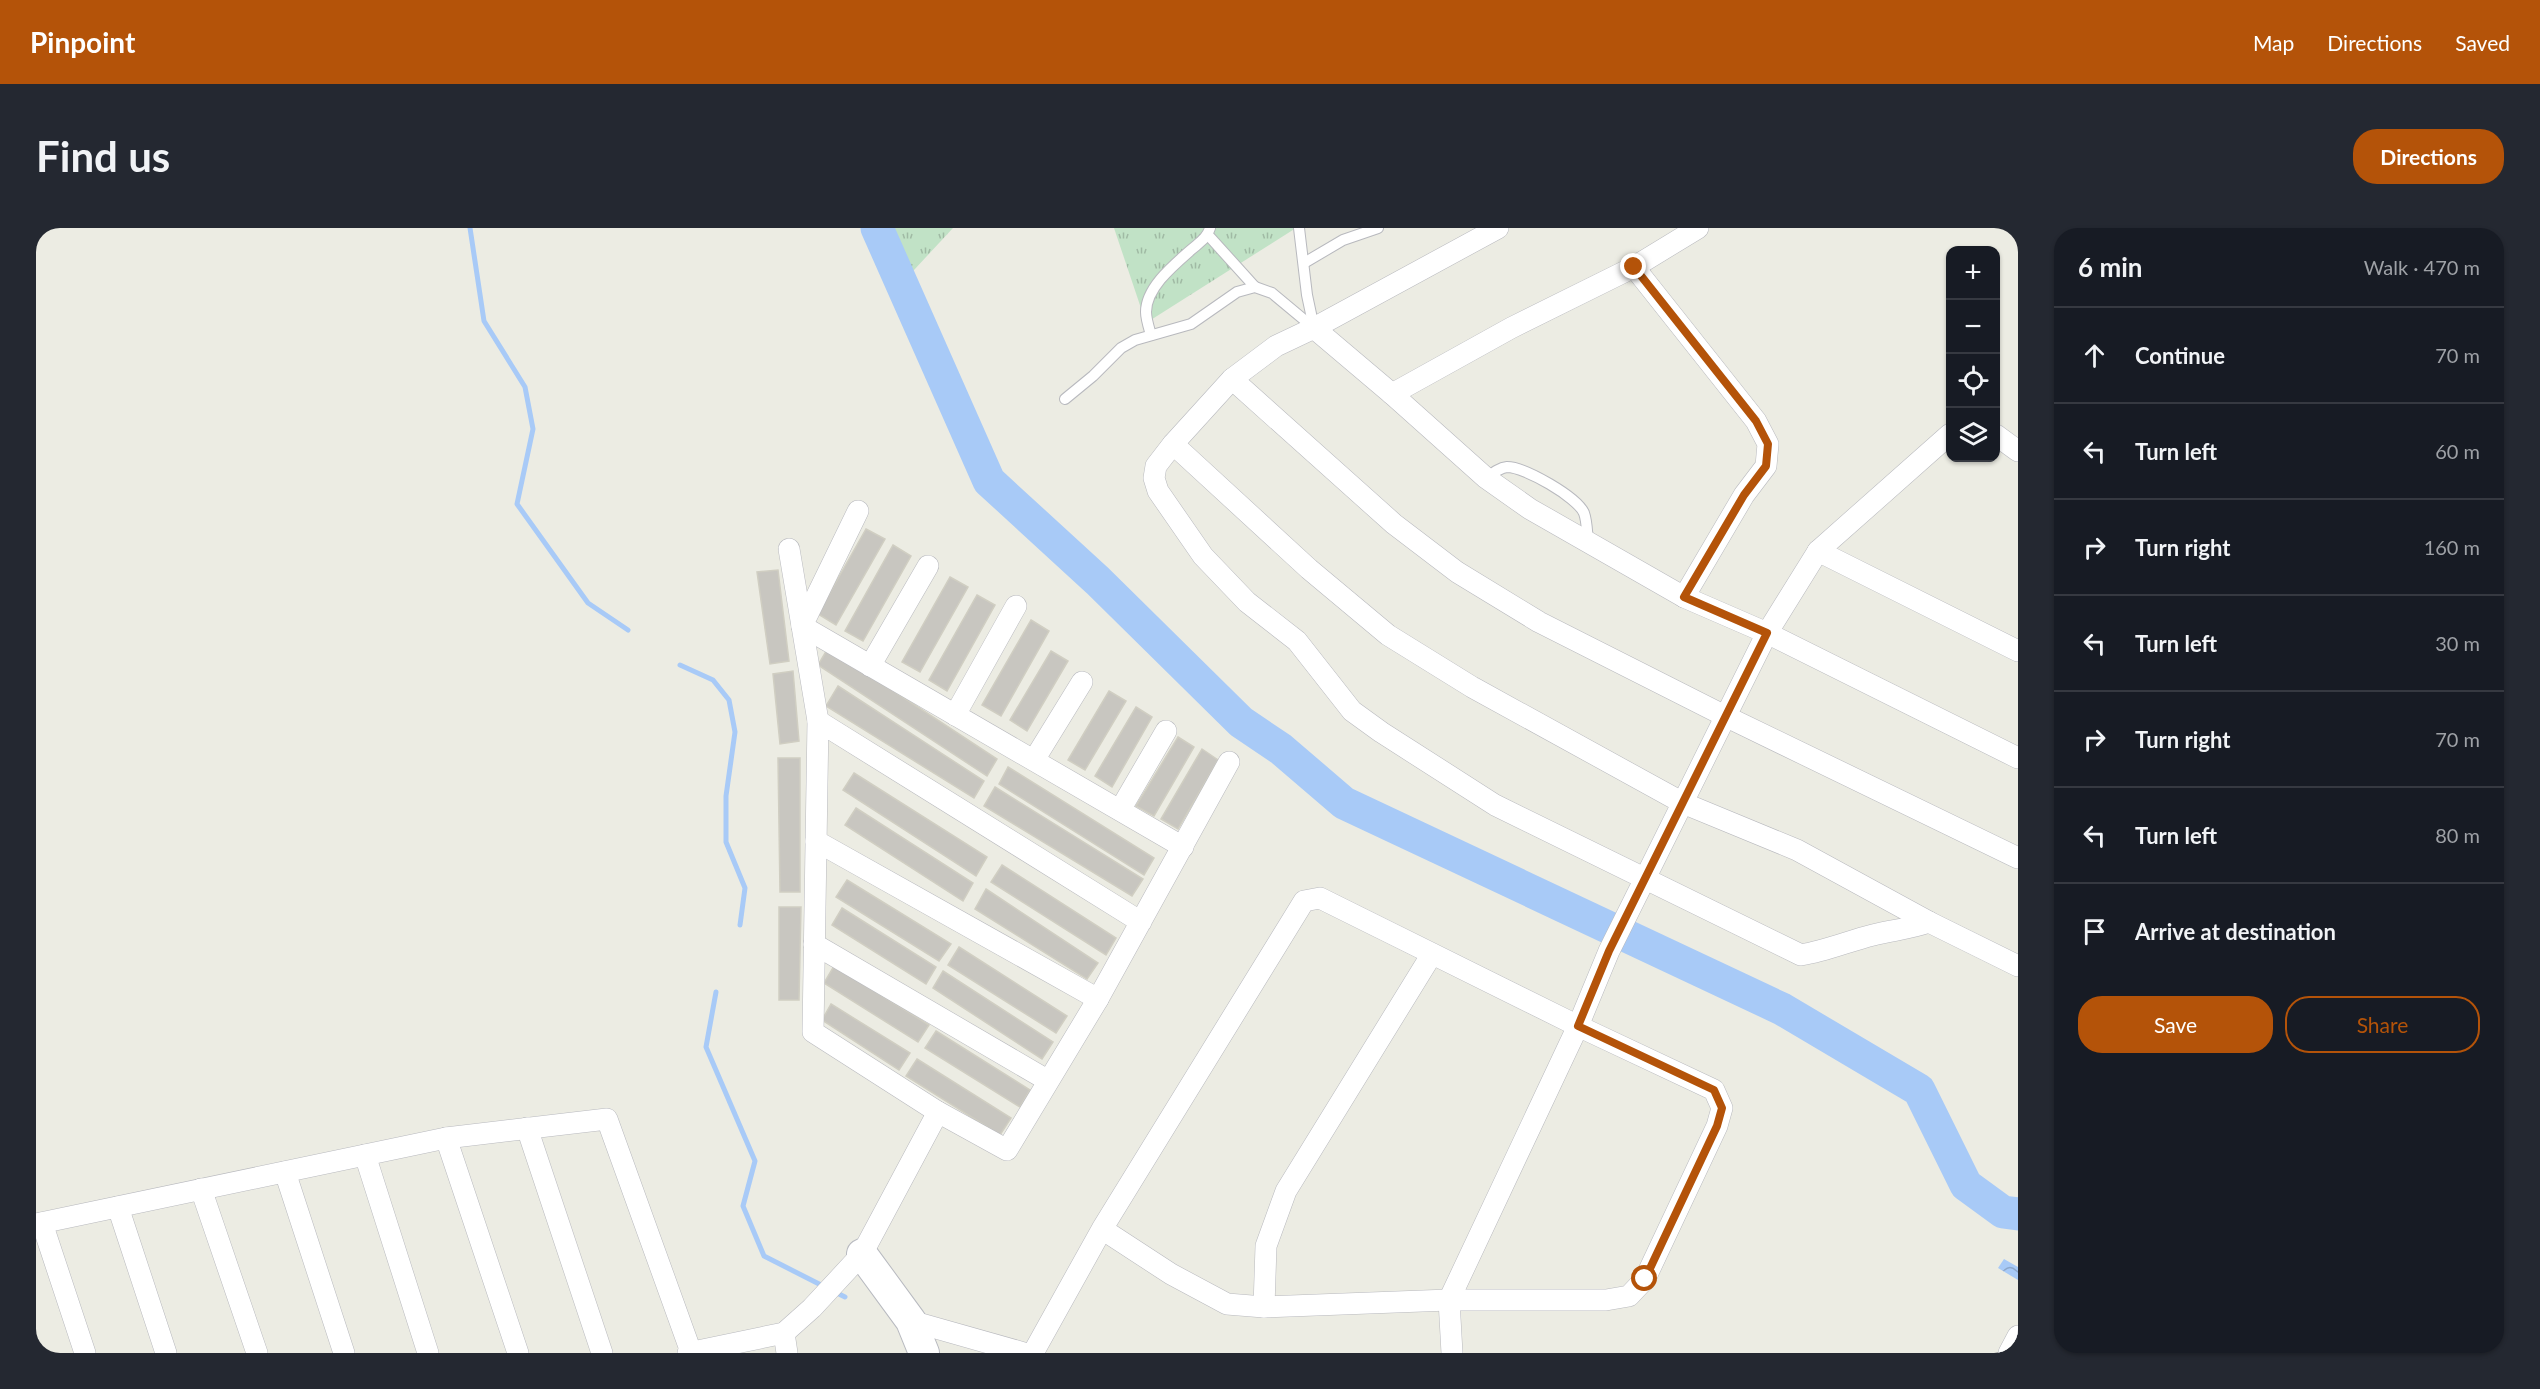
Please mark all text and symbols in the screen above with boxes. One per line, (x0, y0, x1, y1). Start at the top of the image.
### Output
text: Pinpoint (30, 25, 135, 59)
text: Map (2253, 30, 2294, 55)
text: Directions (2327, 30, 2422, 55)
text: Saved (2455, 30, 2510, 55)
button: Directions (2353, 129, 2504, 184)
text: Find us (36, 131, 170, 181)
map controls (1946, 246, 2000, 462)
button: + (1946, 246, 2000, 300)
text: 6 min (2078, 251, 2142, 283)
route end (1620, 253, 1646, 279)
text: Walk · 470 m (2364, 255, 2480, 279)
button: − (1946, 300, 2000, 354)
icon: ahead (2078, 339, 2111, 372)
text: Continue (2135, 342, 2225, 369)
text: 70 m (2435, 343, 2480, 367)
button: locate (1946, 354, 2000, 408)
button: layers (1946, 408, 2000, 462)
icon: left (2078, 435, 2111, 468)
text: Turn left (2135, 438, 2217, 465)
text: 60 m (2435, 439, 2480, 463)
icon: right (2078, 531, 2111, 564)
text: Turn right (2135, 534, 2230, 561)
text: 160 m (2424, 535, 2480, 559)
icon: left (2078, 627, 2111, 660)
text: Turn left (2135, 630, 2217, 657)
text: 30 m (2435, 631, 2480, 655)
icon: right (2078, 723, 2111, 756)
text: Turn right (2135, 726, 2230, 753)
text: 70 m (2435, 727, 2480, 751)
icon: left (2078, 819, 2111, 852)
text: Turn left (2135, 822, 2217, 849)
text: 80 m (2435, 823, 2480, 847)
icon: arrive (2078, 915, 2111, 948)
text: Arrive at destination (2135, 918, 2336, 945)
button: Save (2078, 996, 2273, 1053)
button: Share (2285, 996, 2480, 1053)
route start (1631, 1265, 1657, 1291)

